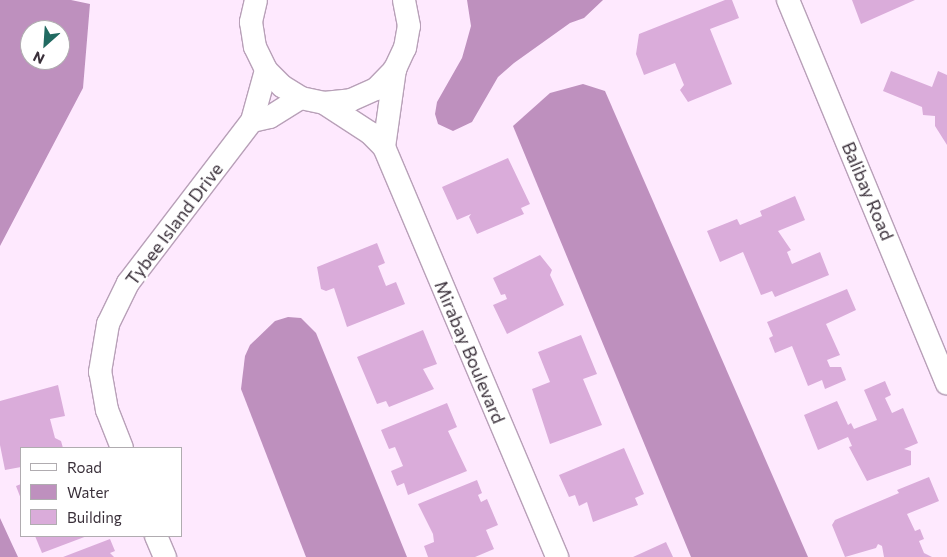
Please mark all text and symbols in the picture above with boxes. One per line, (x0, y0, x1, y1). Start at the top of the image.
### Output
north arrow (20, 20, 70, 70)
text: N (30, 48, 47, 68)
street label: Balibay Road (838, 139, 898, 243)
street label: Tybee Island Drive (121, 159, 227, 289)
street label: Mirabay Boulevard (430, 277, 510, 427)
legend (20, 447, 182, 537)
text: Road (67, 458, 102, 476)
text: Water (67, 483, 109, 501)
text: Building (67, 508, 122, 526)

